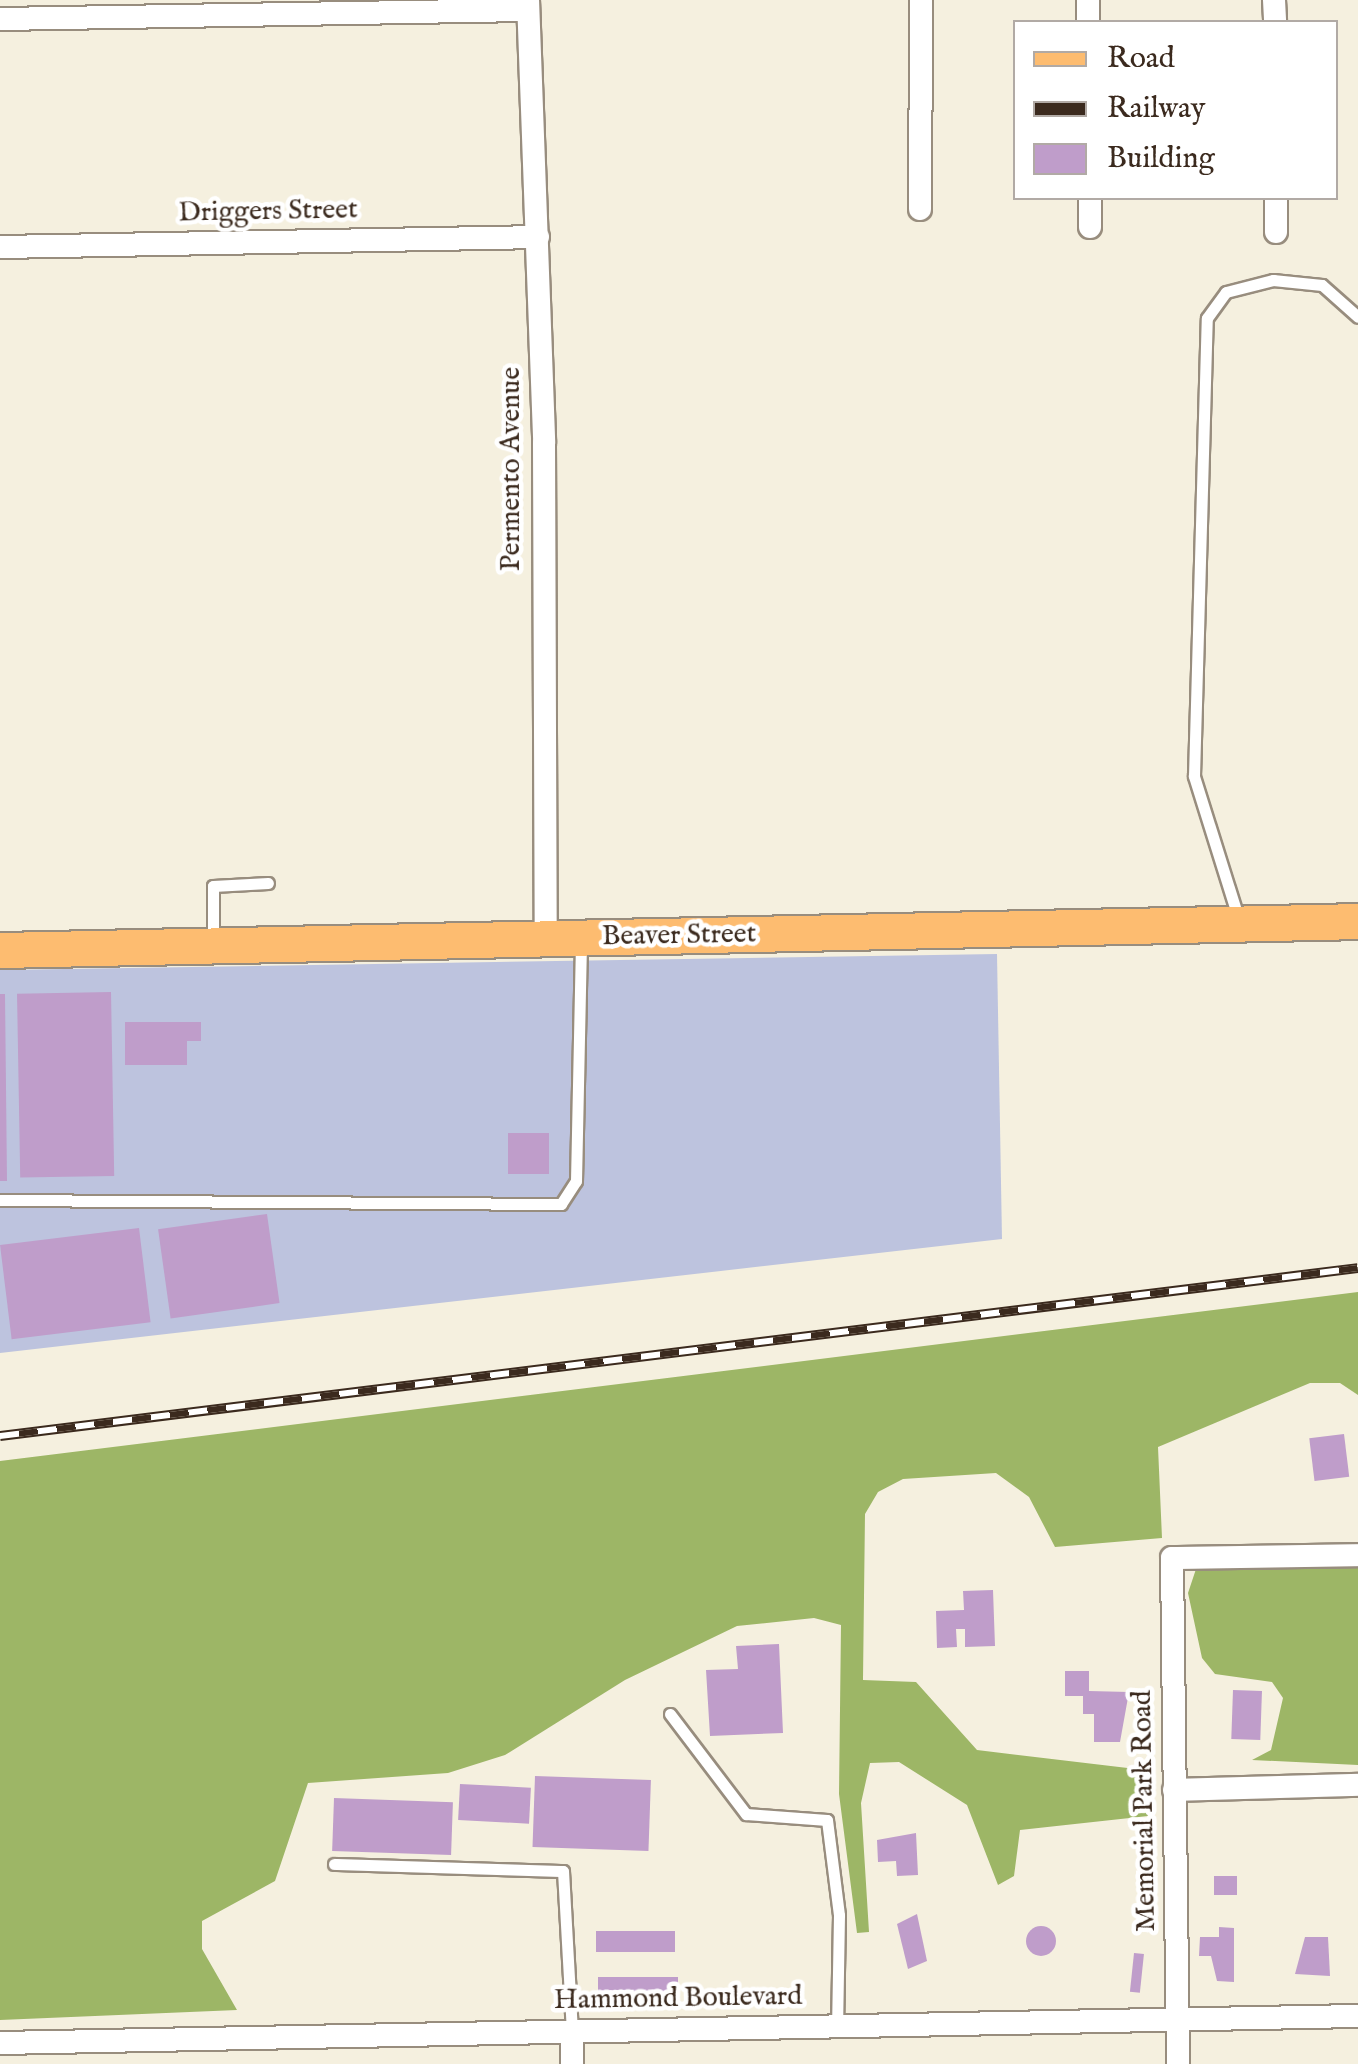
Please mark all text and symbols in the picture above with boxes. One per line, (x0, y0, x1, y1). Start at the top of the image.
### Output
legend (1013, 20, 1338, 200)
text: Road (1107, 40, 1175, 78)
text: Railway (1107, 90, 1205, 128)
text: Building (1107, 140, 1215, 178)
street label: Driggers Street (178, 194, 358, 230)
street label: Permento Avenue (495, 367, 529, 571)
street label: Beaver Street (602, 918, 756, 954)
street label: Memorial Park Road (1126, 1690, 1164, 1932)
street label: Hammond Boulevard (554, 1980, 802, 2018)

